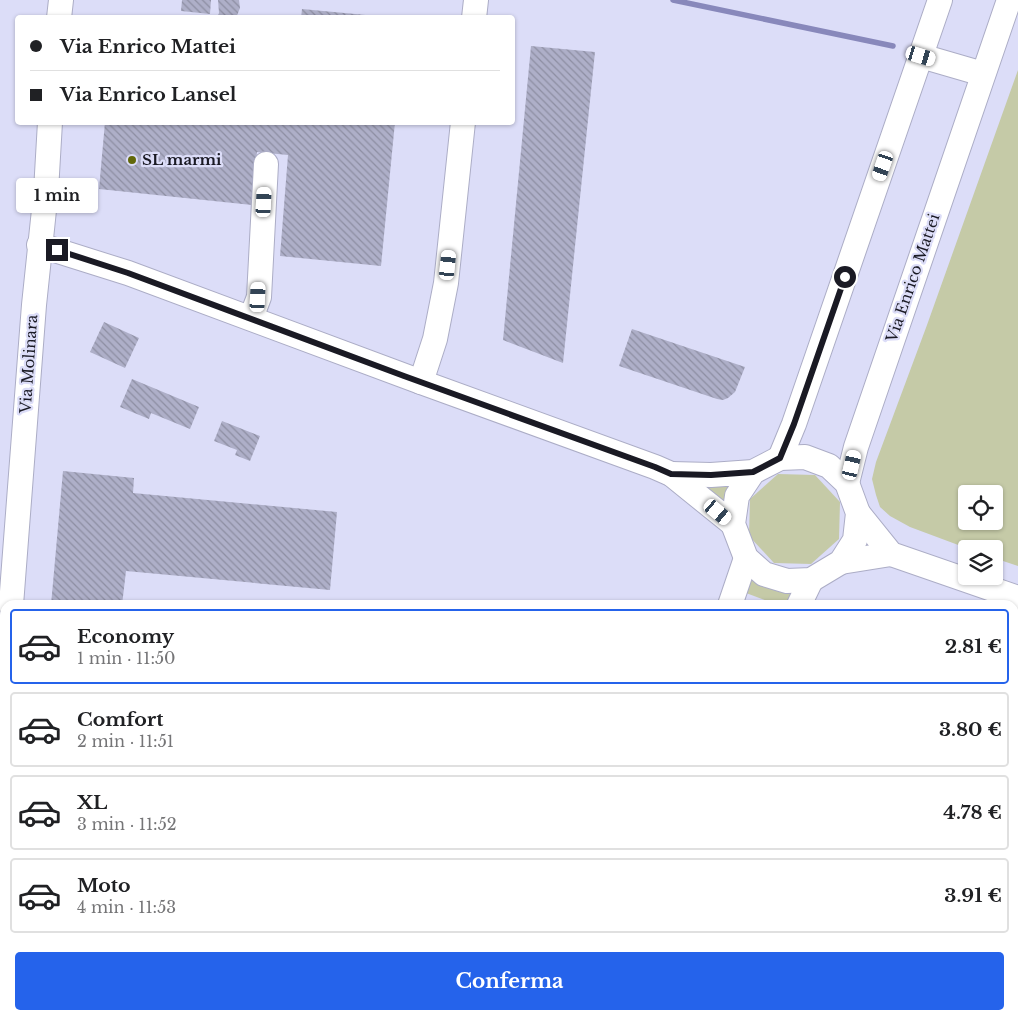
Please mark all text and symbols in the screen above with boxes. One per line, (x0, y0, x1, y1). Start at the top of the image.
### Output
text: Via Enrico Mattei (60, 35, 236, 58)
car (904, 44, 937, 68)
text: Via Enrico Lansel (60, 83, 237, 106)
car (871, 149, 894, 183)
place label: SL marmi (142, 150, 222, 169)
marker: SL marmi (126, 154, 138, 166)
callout: 1 min (16, 178, 98, 212)
text: 1 min (34, 185, 80, 205)
car (255, 187, 272, 217)
street label: Via Enrico Mattei (881, 211, 943, 345)
route end (46, 239, 68, 261)
car (438, 249, 457, 281)
route start (834, 266, 856, 288)
car (249, 282, 266, 312)
street label: Via Molinara (16, 313, 41, 415)
car (841, 449, 862, 481)
map controls (958, 485, 1003, 585)
button: locate (958, 485, 1003, 530)
car (701, 497, 734, 527)
button: layers (958, 540, 1003, 585)
icon: car (17, 624, 62, 669)
text: Economy (77, 625, 174, 648)
text: 2.81 € (945, 635, 1002, 658)
text: 1 min · 11:50 (77, 648, 175, 668)
icon: car (17, 707, 62, 752)
text: Comfort (77, 708, 164, 731)
text: 3.80 € (939, 718, 1002, 741)
text: 2 min · 11:51 (77, 731, 174, 751)
icon: car (17, 790, 62, 835)
text: XL (77, 791, 107, 814)
text: 4.78 € (943, 801, 1002, 824)
text: 3 min · 11:52 (77, 814, 177, 834)
icon: car (17, 873, 62, 918)
text: Moto (77, 874, 131, 897)
text: 3.91 € (944, 884, 1002, 907)
text: 4 min · 11:53 (77, 897, 176, 917)
button: Conferma (15, 952, 1004, 1010)

